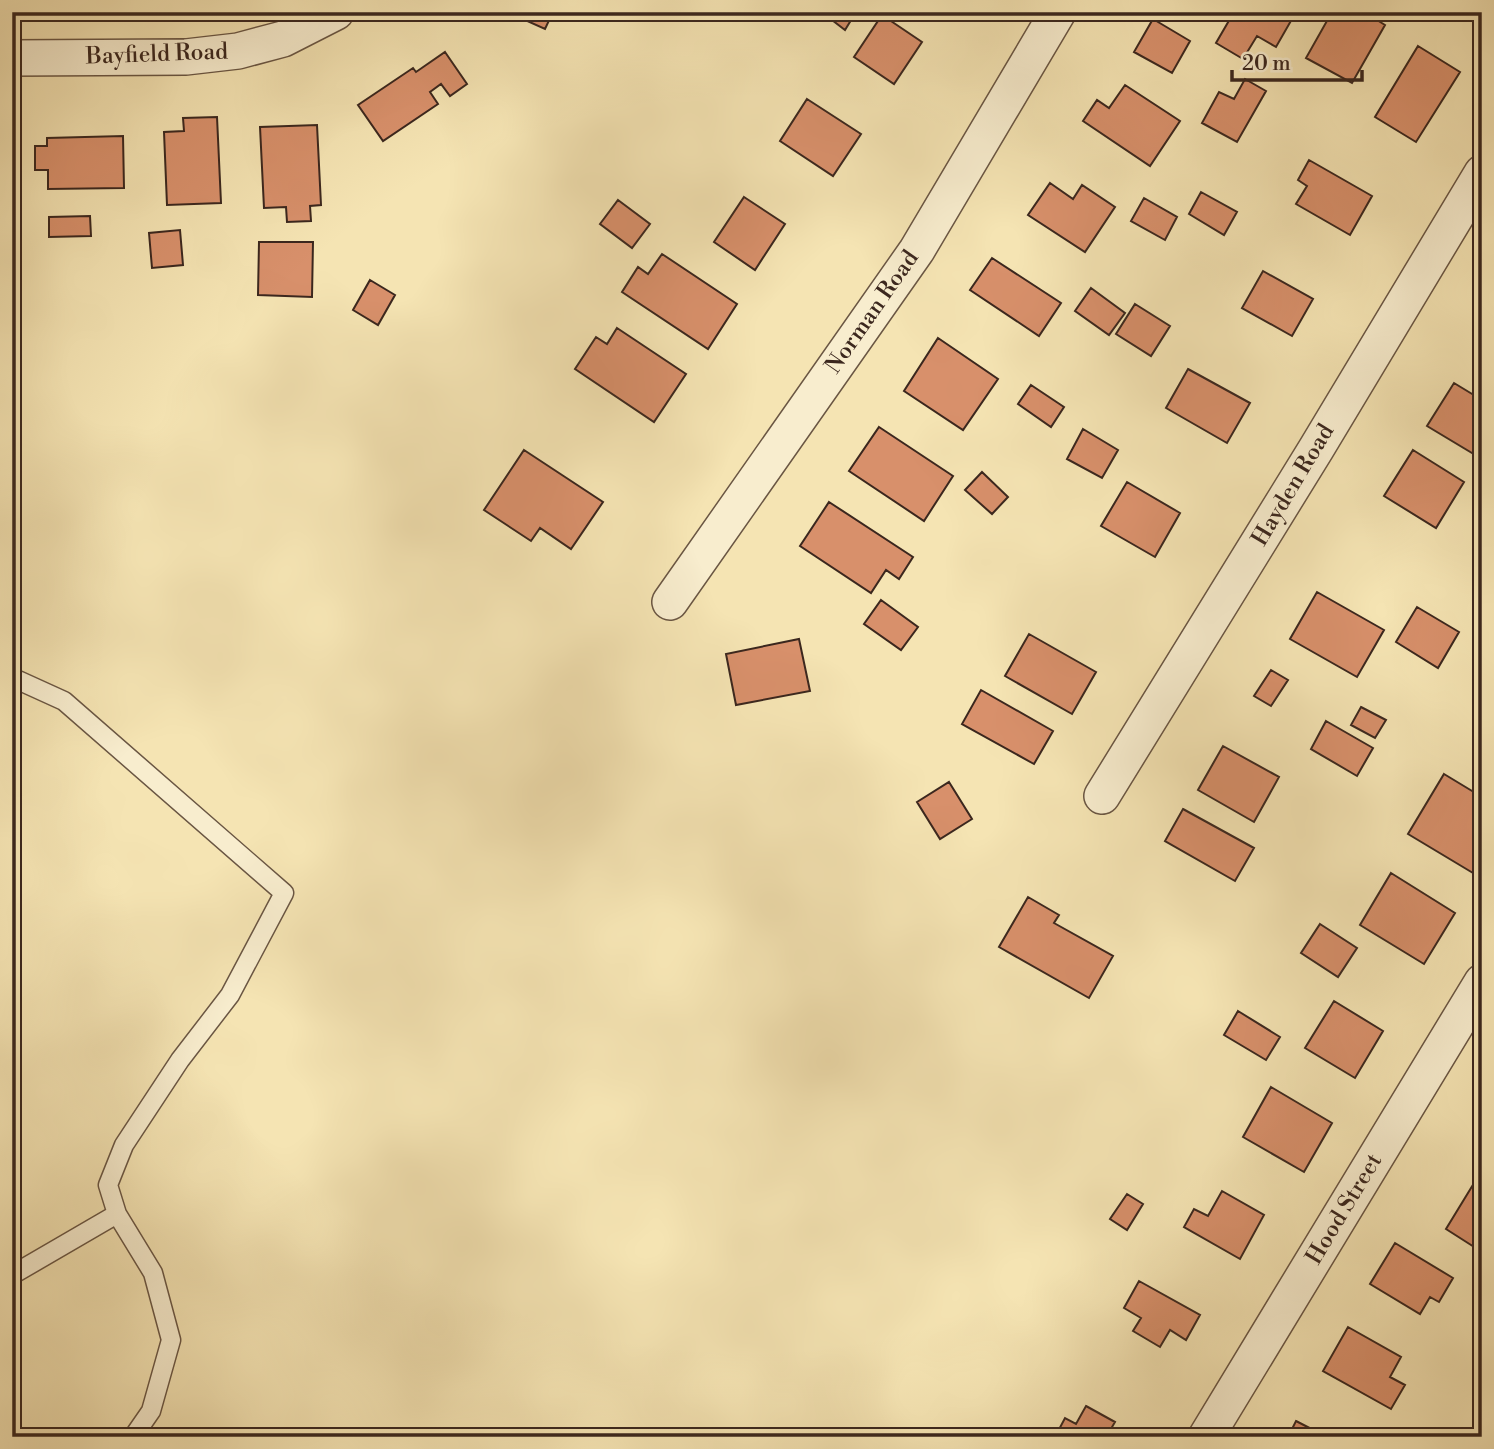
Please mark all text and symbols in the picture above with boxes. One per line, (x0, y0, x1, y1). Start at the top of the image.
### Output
street label: Bayfield Road (84, 38, 229, 71)
scale bar (1232, 38, 1361, 82)
text: 20 m (1242, 51, 1291, 77)
street label: Norman Road (819, 245, 925, 379)
street label: Hayden Road (1246, 419, 1340, 551)
street label: Hood Street (1300, 1148, 1388, 1270)

